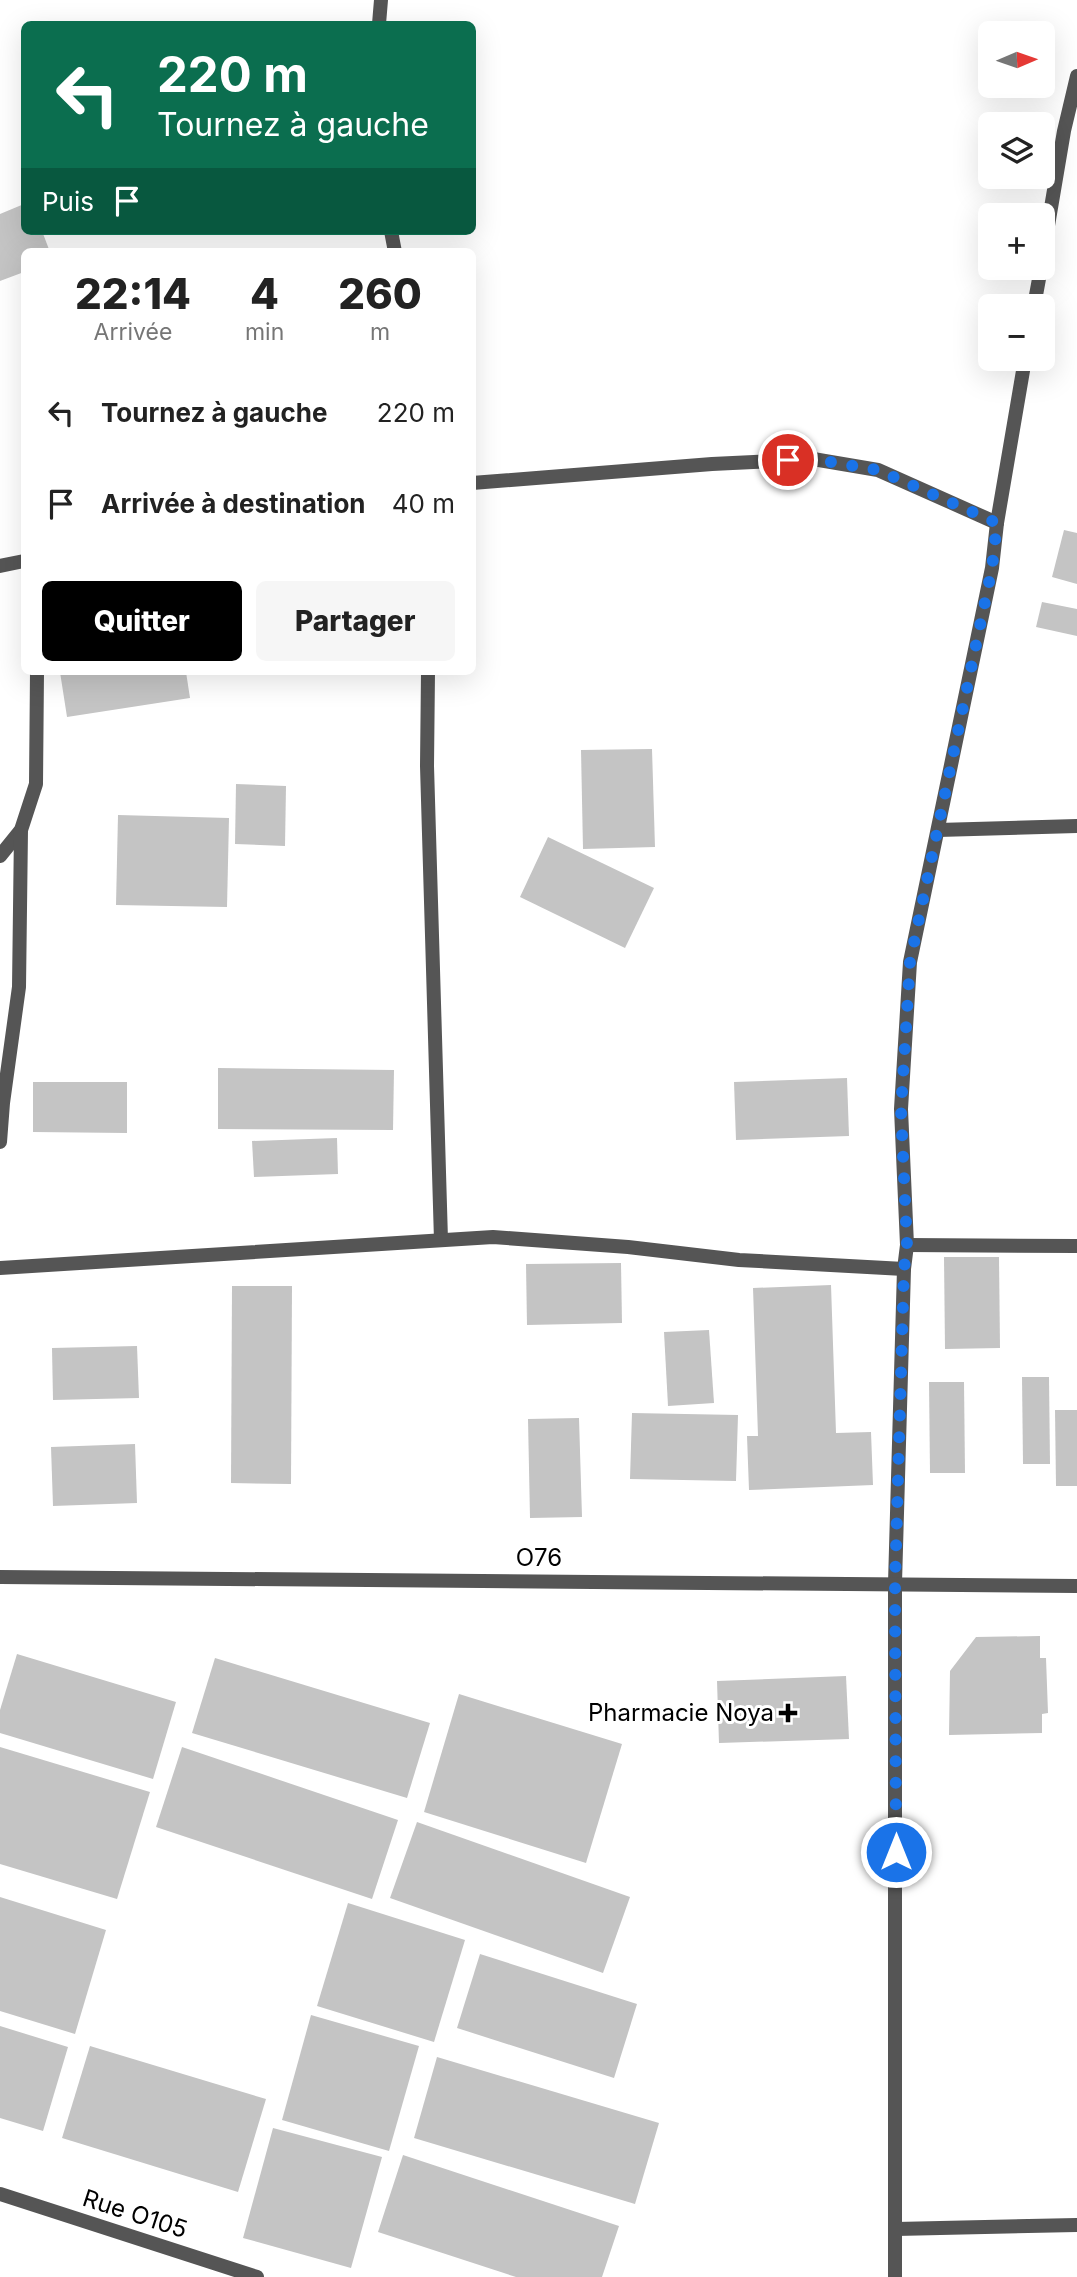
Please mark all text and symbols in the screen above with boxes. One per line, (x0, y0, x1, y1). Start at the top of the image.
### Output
north arrow (978, 21, 1055, 98)
map controls (978, 21, 1055, 371)
text: 220 m (157, 45, 308, 104)
icon: left (42, 49, 133, 140)
text: Tournez à gauche (157, 105, 429, 144)
button: layers (978, 112, 1055, 189)
icon: arrive (108, 182, 146, 220)
text: Puis (42, 186, 94, 217)
button: + (978, 203, 1055, 280)
text: 22:14 (75, 268, 191, 319)
text: 4 (250, 268, 279, 319)
text: 260 (338, 268, 422, 319)
button: − (978, 294, 1055, 371)
text: Arrivée (94, 318, 172, 346)
text: min (245, 318, 284, 346)
text: m (370, 318, 390, 346)
icon: left (42, 394, 80, 432)
text: Tournez à gauche (101, 397, 327, 428)
text: 220 m (377, 397, 455, 428)
pin (758, 430, 818, 490)
icon: arrive (769, 441, 807, 479)
icon: arrive (42, 485, 80, 523)
text: Arrivée à destination (101, 488, 366, 519)
text: 40 m (392, 488, 455, 519)
button: Quitter (42, 581, 242, 661)
button: Partager (256, 581, 455, 661)
street label: O76 (516, 1543, 562, 1572)
place label: Pharmacie Noya (588, 1698, 774, 1727)
marker: Pharmacie Noya (780, 1705, 796, 1721)
position arrow (859, 1815, 933, 1889)
street label: Rue O105 (79, 2183, 191, 2244)

